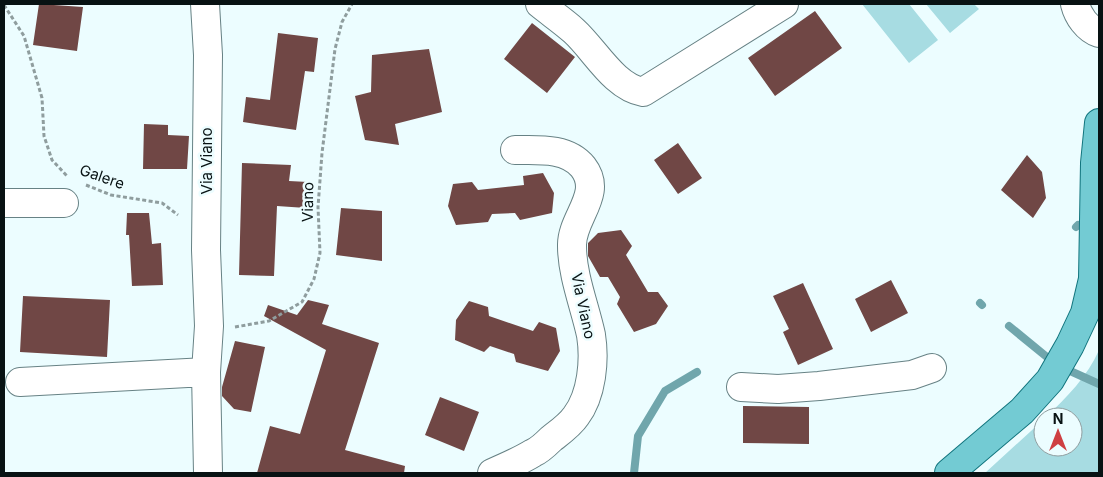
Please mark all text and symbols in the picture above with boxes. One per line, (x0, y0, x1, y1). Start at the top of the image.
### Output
street label: Via Viano (197, 128, 216, 194)
street label: Galere (77, 160, 127, 193)
street label: Viano (298, 182, 317, 222)
street label: Via Viano (567, 271, 600, 341)
north arrow (1033, 407, 1083, 457)
text: N (1053, 410, 1063, 427)

